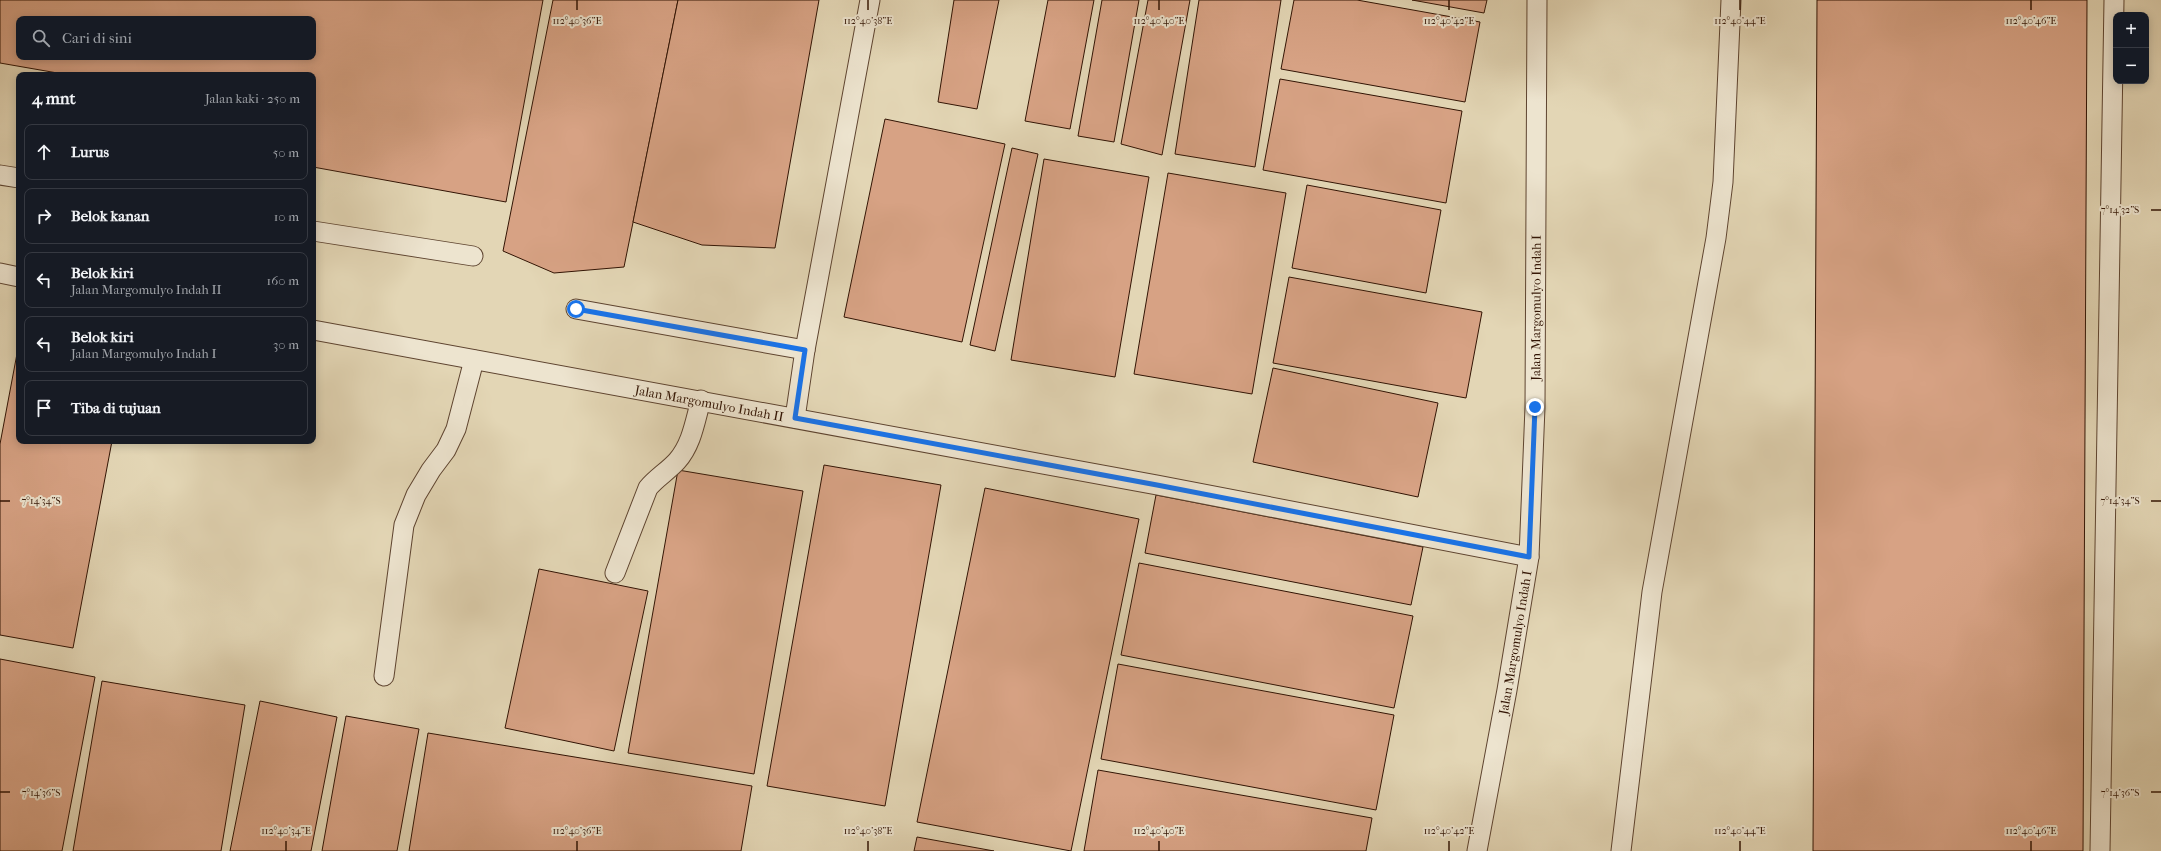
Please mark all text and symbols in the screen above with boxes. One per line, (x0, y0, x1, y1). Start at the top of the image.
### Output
map controls (2113, 12, 2149, 84)
button: + (2113, 12, 2149, 48)
text: 112°40'36"E (553, 15, 602, 27)
text: 112°40'38"E (844, 15, 892, 27)
text: 112°40'40"E (1134, 15, 1184, 27)
text: 112°40'42"E (1424, 15, 1474, 27)
text: 112°40'44"E (1714, 15, 1766, 27)
text: 112°40'46"E (2006, 15, 2056, 27)
search box (16, 16, 316, 60)
icon: search (30, 27, 52, 49)
text: Cari di sini (62, 29, 132, 47)
button: − (2113, 48, 2149, 84)
text: 4 mnt (32, 88, 76, 108)
text: Jalan kaki · 250 m (205, 91, 300, 106)
icon: ahead (33, 141, 55, 163)
text: Lurus (71, 143, 109, 161)
text: 50 m (273, 145, 299, 160)
text: 7°14'32"S (2101, 204, 2139, 216)
icon: right (33, 205, 55, 227)
text: Belok kanan (71, 207, 150, 225)
text: 10 m (274, 209, 299, 224)
street label: Jalan Margomulyo Indah I (1528, 235, 1544, 382)
text: Belok kiri (71, 264, 134, 282)
icon: left (33, 269, 55, 291)
text: 160 m (267, 273, 299, 288)
text: Jalan Margomulyo Indah II (71, 282, 222, 297)
route start (567, 300, 585, 318)
text: Belok kiri (71, 328, 134, 346)
icon: left (33, 333, 55, 355)
text: 30 m (273, 337, 299, 352)
text: Jalan Margomulyo Indah I (71, 346, 217, 361)
street label: Jalan Margomulyo Indah II (633, 382, 785, 424)
icon: arrive (33, 397, 55, 419)
route end (1526, 398, 1544, 416)
text: Tiba di tujuan (71, 399, 161, 417)
text: 7°14'34"S (21, 495, 61, 507)
text: 7°14'34"S (2100, 495, 2140, 507)
street label: Jalan Margomulyo Indah I (1495, 569, 1535, 717)
text: 7°14'36"S (22, 787, 60, 799)
text: 7°14'36"S (2101, 787, 2139, 799)
text: 112°40'34"E (261, 825, 311, 837)
text: 112°40'36"E (553, 825, 602, 837)
text: 112°40'38"E (844, 825, 892, 837)
text: 112°40'40"E (1134, 825, 1184, 837)
text: 112°40'42"E (1424, 825, 1474, 837)
text: 112°40'44"E (1714, 825, 1766, 837)
text: 112°40'46"E (2006, 825, 2056, 837)

